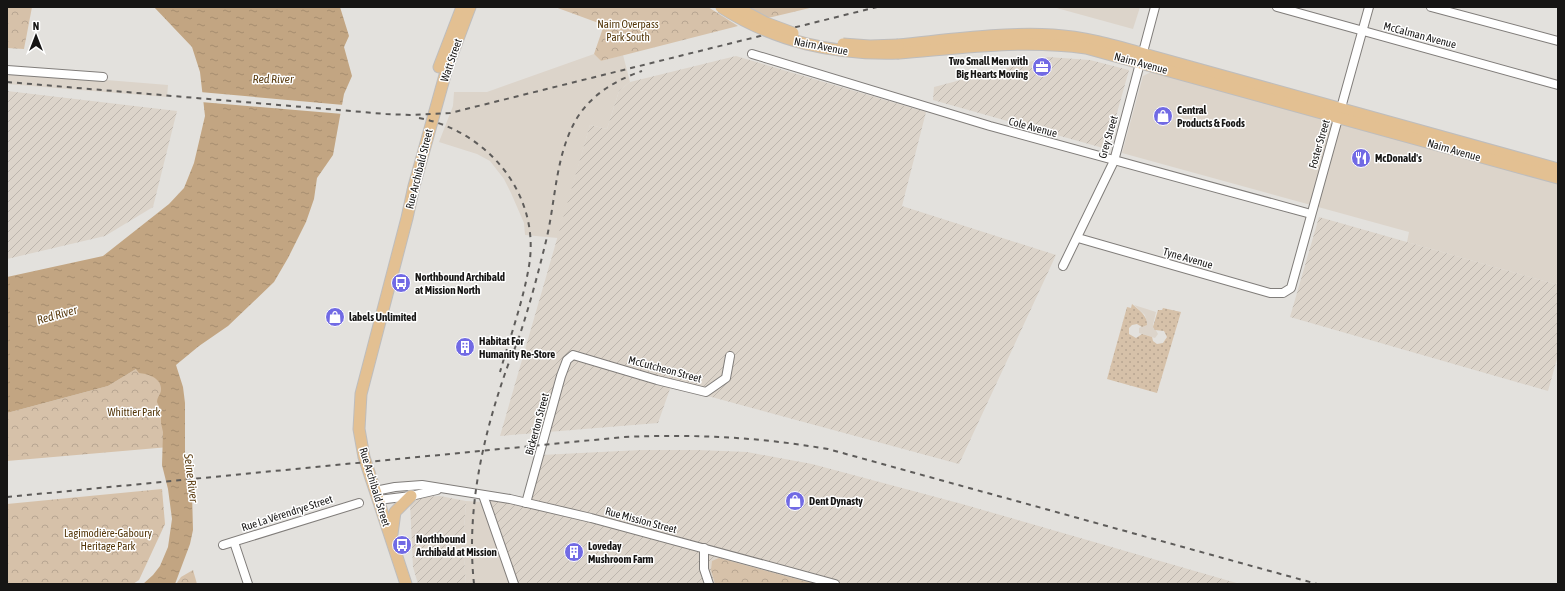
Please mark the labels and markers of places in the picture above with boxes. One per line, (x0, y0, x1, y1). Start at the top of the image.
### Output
place label: Two Small Men with Big Hearts Moving (949, 55, 1028, 80)
office icon: Two Small Men with Big Hearts Moving (1031, 56, 1053, 78)
place label: Central Products & Foods (1177, 104, 1245, 129)
shop icon: Central Products & Foods (1152, 105, 1174, 127)
restaurant icon: McDonald's (1350, 147, 1372, 169)
place label: McDonald's (1375, 152, 1422, 164)
place label: Northbound Archibald at Mission North (415, 271, 505, 296)
bus stop icon: Northbound Archibald at Mission North (390, 272, 412, 294)
shop icon: labels Unlimited (324, 306, 346, 328)
place label: labels Unlimited (349, 311, 416, 323)
place label: Habitat For Humanity Re-Store (479, 335, 555, 360)
building icon: Habitat For Humanity Re-Store (454, 336, 476, 358)
shop icon: Dent Dynasty (784, 490, 806, 512)
place label: Dent Dynasty (809, 495, 863, 507)
place label: Northbound Archibald at Mission (415, 533, 497, 558)
bus stop icon: Northbound Archibald at Mission (391, 534, 413, 556)
place label: Loveday Mushroom Farm (588, 540, 653, 565)
building icon: Loveday Mushroom Farm (563, 541, 585, 563)

